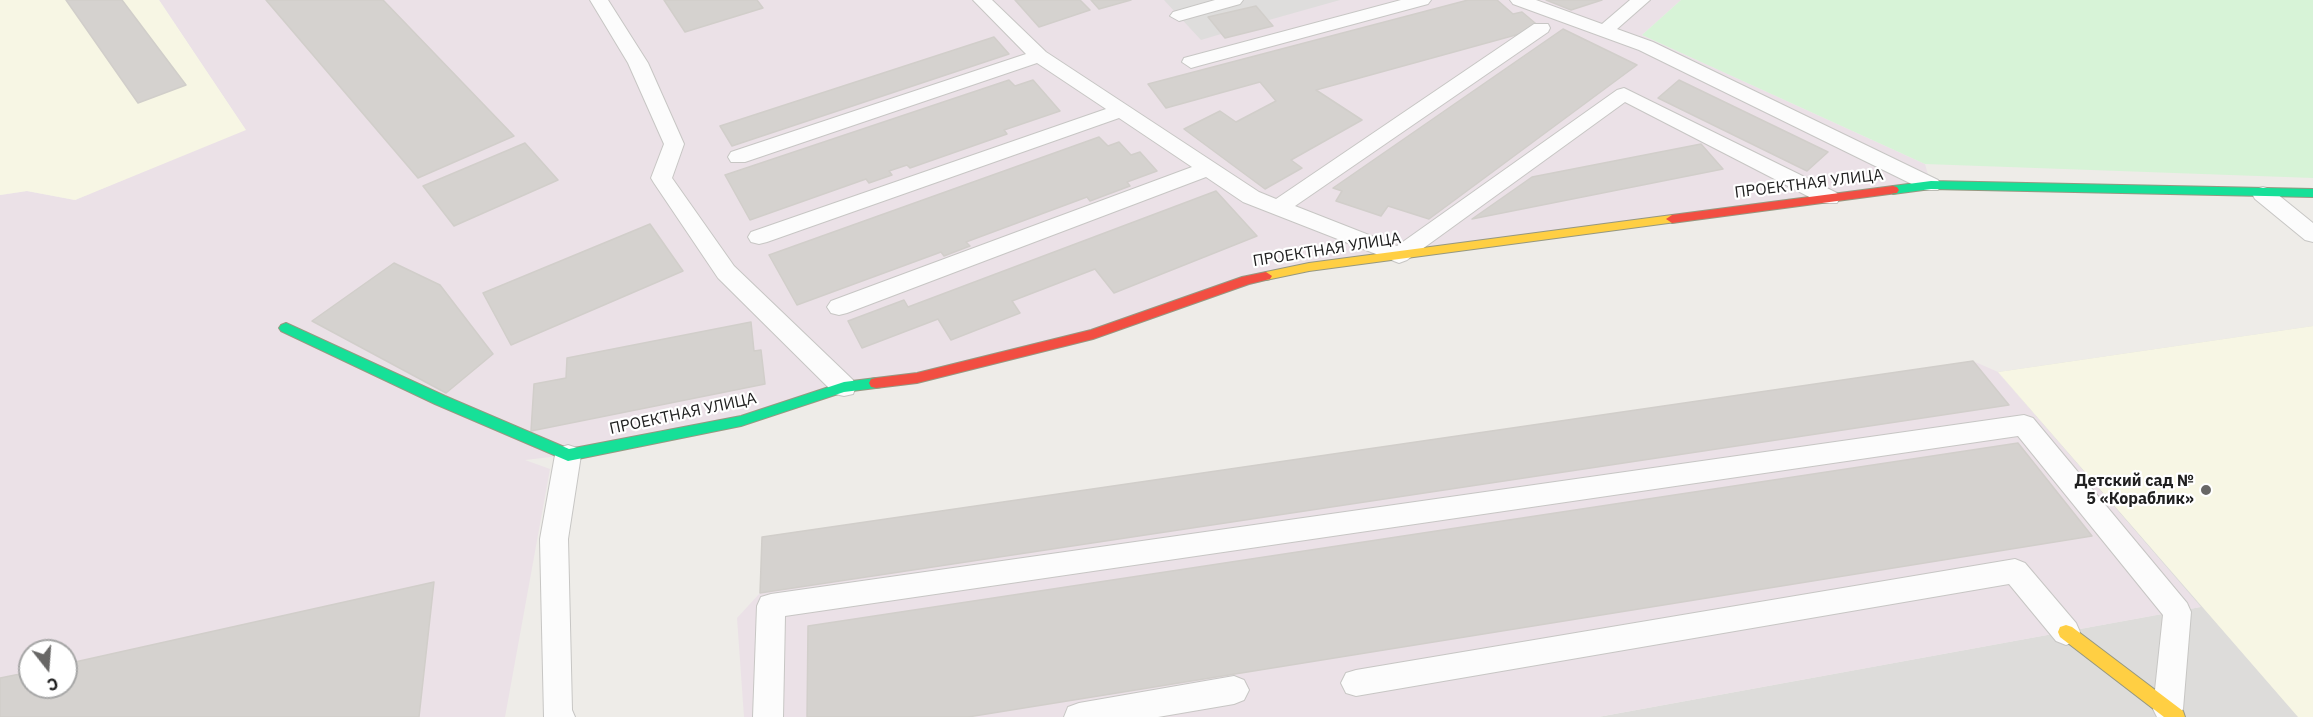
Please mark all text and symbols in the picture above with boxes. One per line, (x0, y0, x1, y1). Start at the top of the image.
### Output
street label: ПРОЕКТНАЯ УЛИЦА (1734, 165, 1884, 203)
street label: ПРОЕКТНАЯ УЛИЦА (1252, 229, 1402, 271)
street label: ПРОЕКТНАЯ УЛИЦА (608, 389, 758, 439)
place label: Детский сад № 5 «Кораблик» (2075, 471, 2194, 509)
marker: Детский сад № 5 «Кораблик» (2199, 483, 2213, 497)
north arrow (18, 639, 78, 699)
text: С (45, 673, 61, 695)

